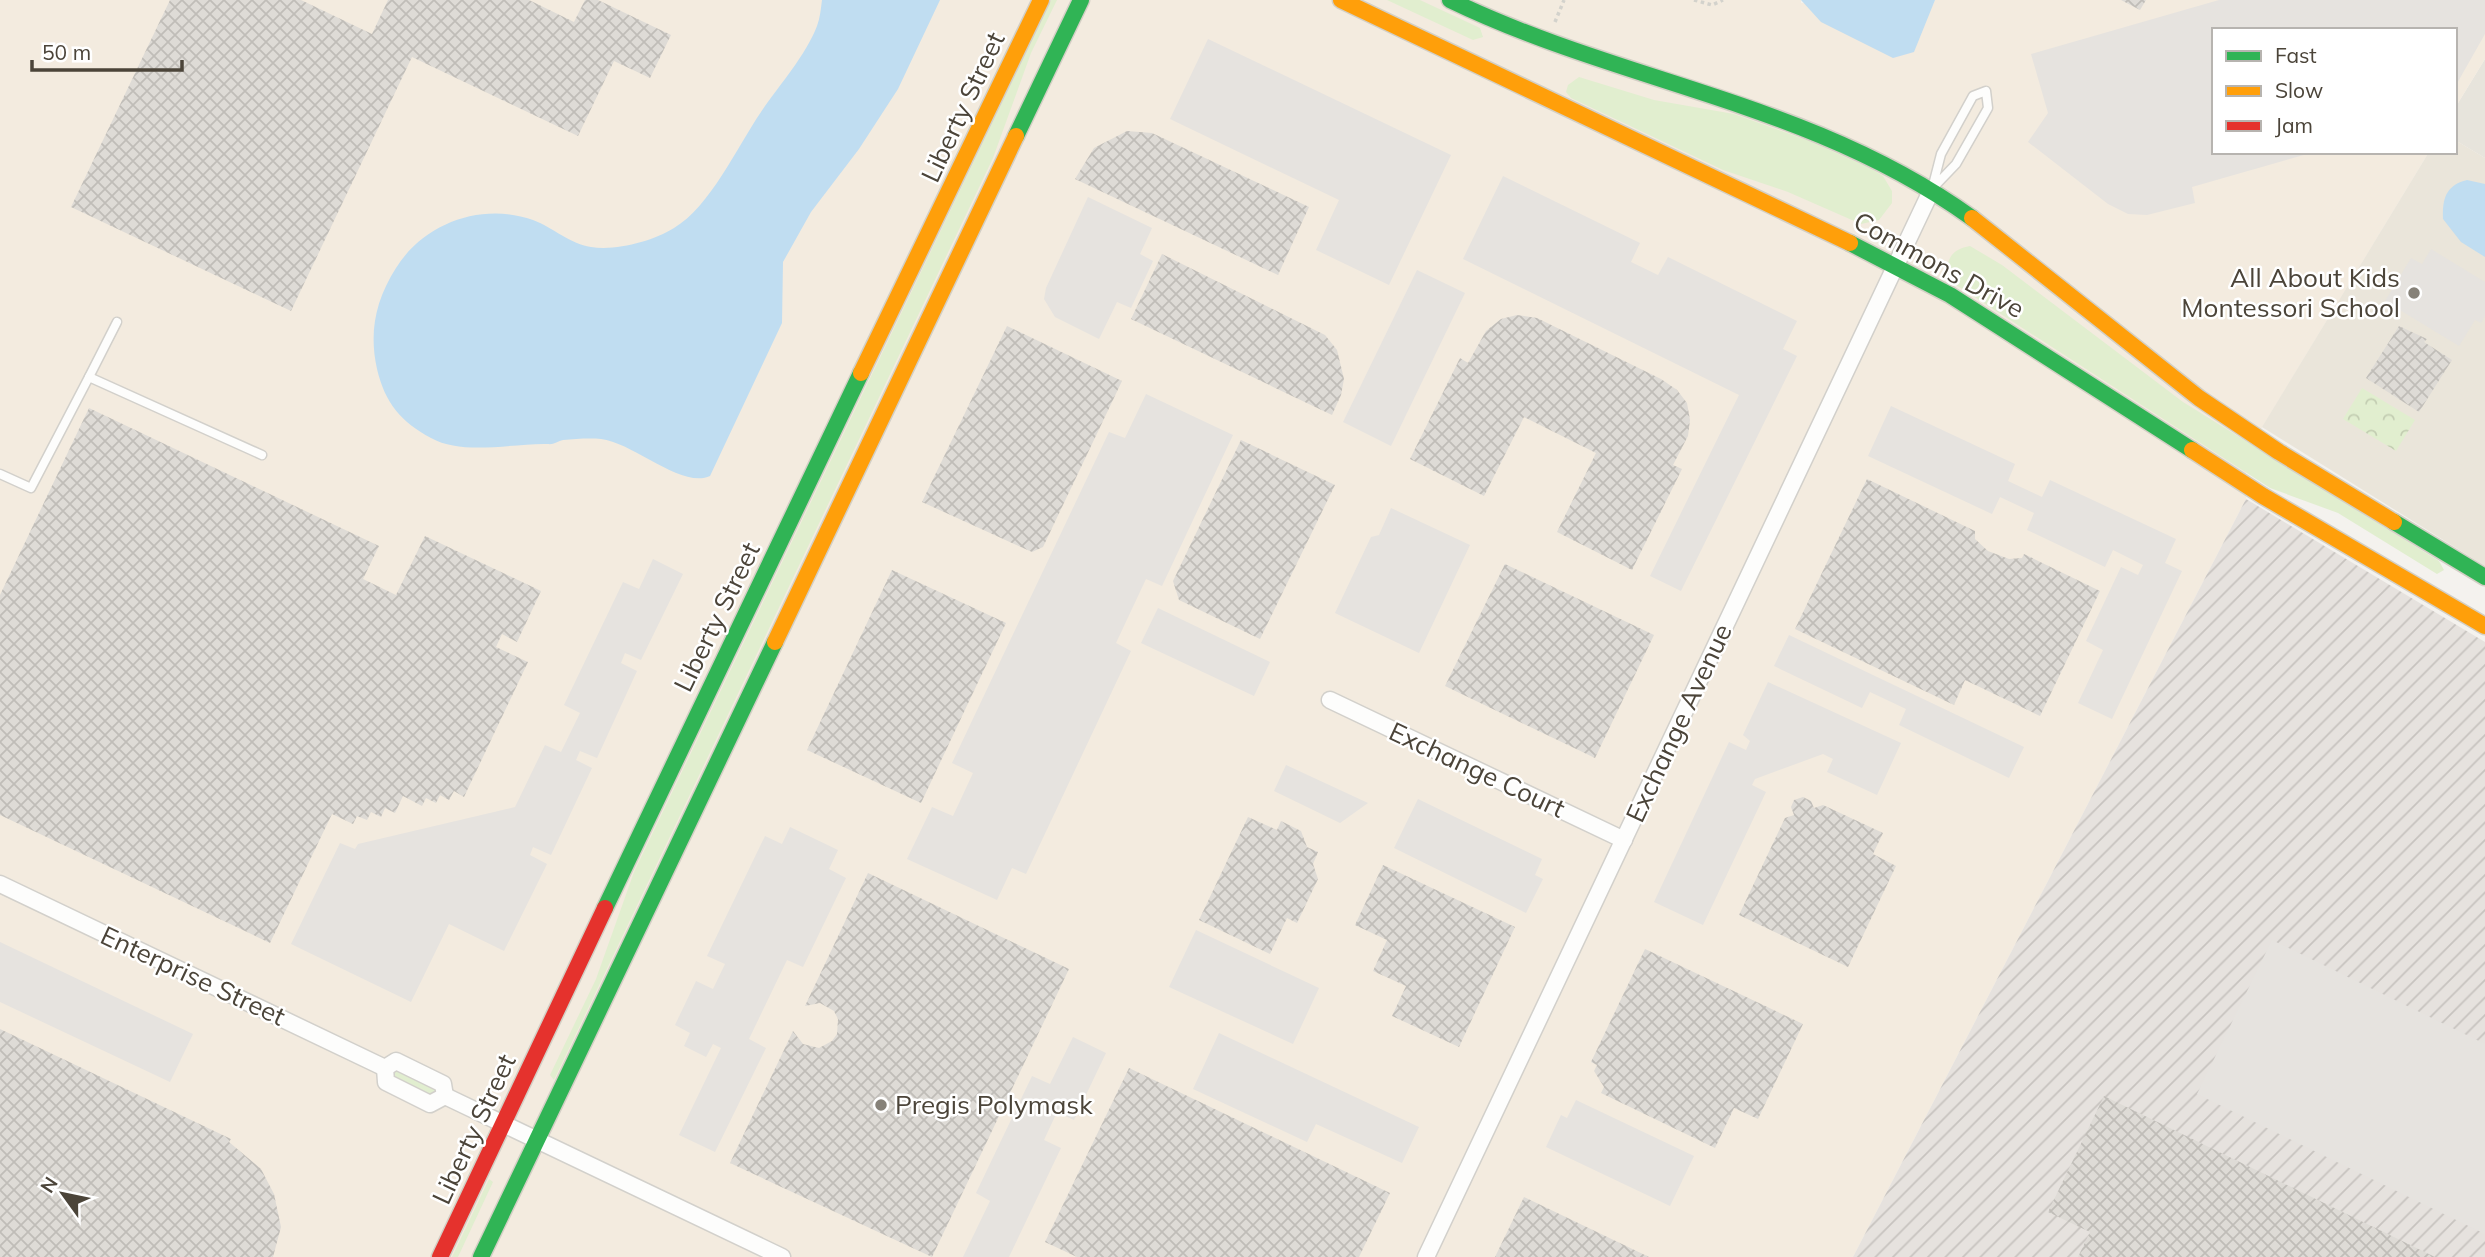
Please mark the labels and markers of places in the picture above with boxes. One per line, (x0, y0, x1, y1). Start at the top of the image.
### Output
place label: All About Kids Montessori School (2181, 261, 2400, 324)
marker: All About Kids Montessori School (2406, 285, 2422, 301)
place label: Pregis Polymask (895, 1088, 1093, 1121)
marker: Pregis Polymask (873, 1097, 889, 1113)

